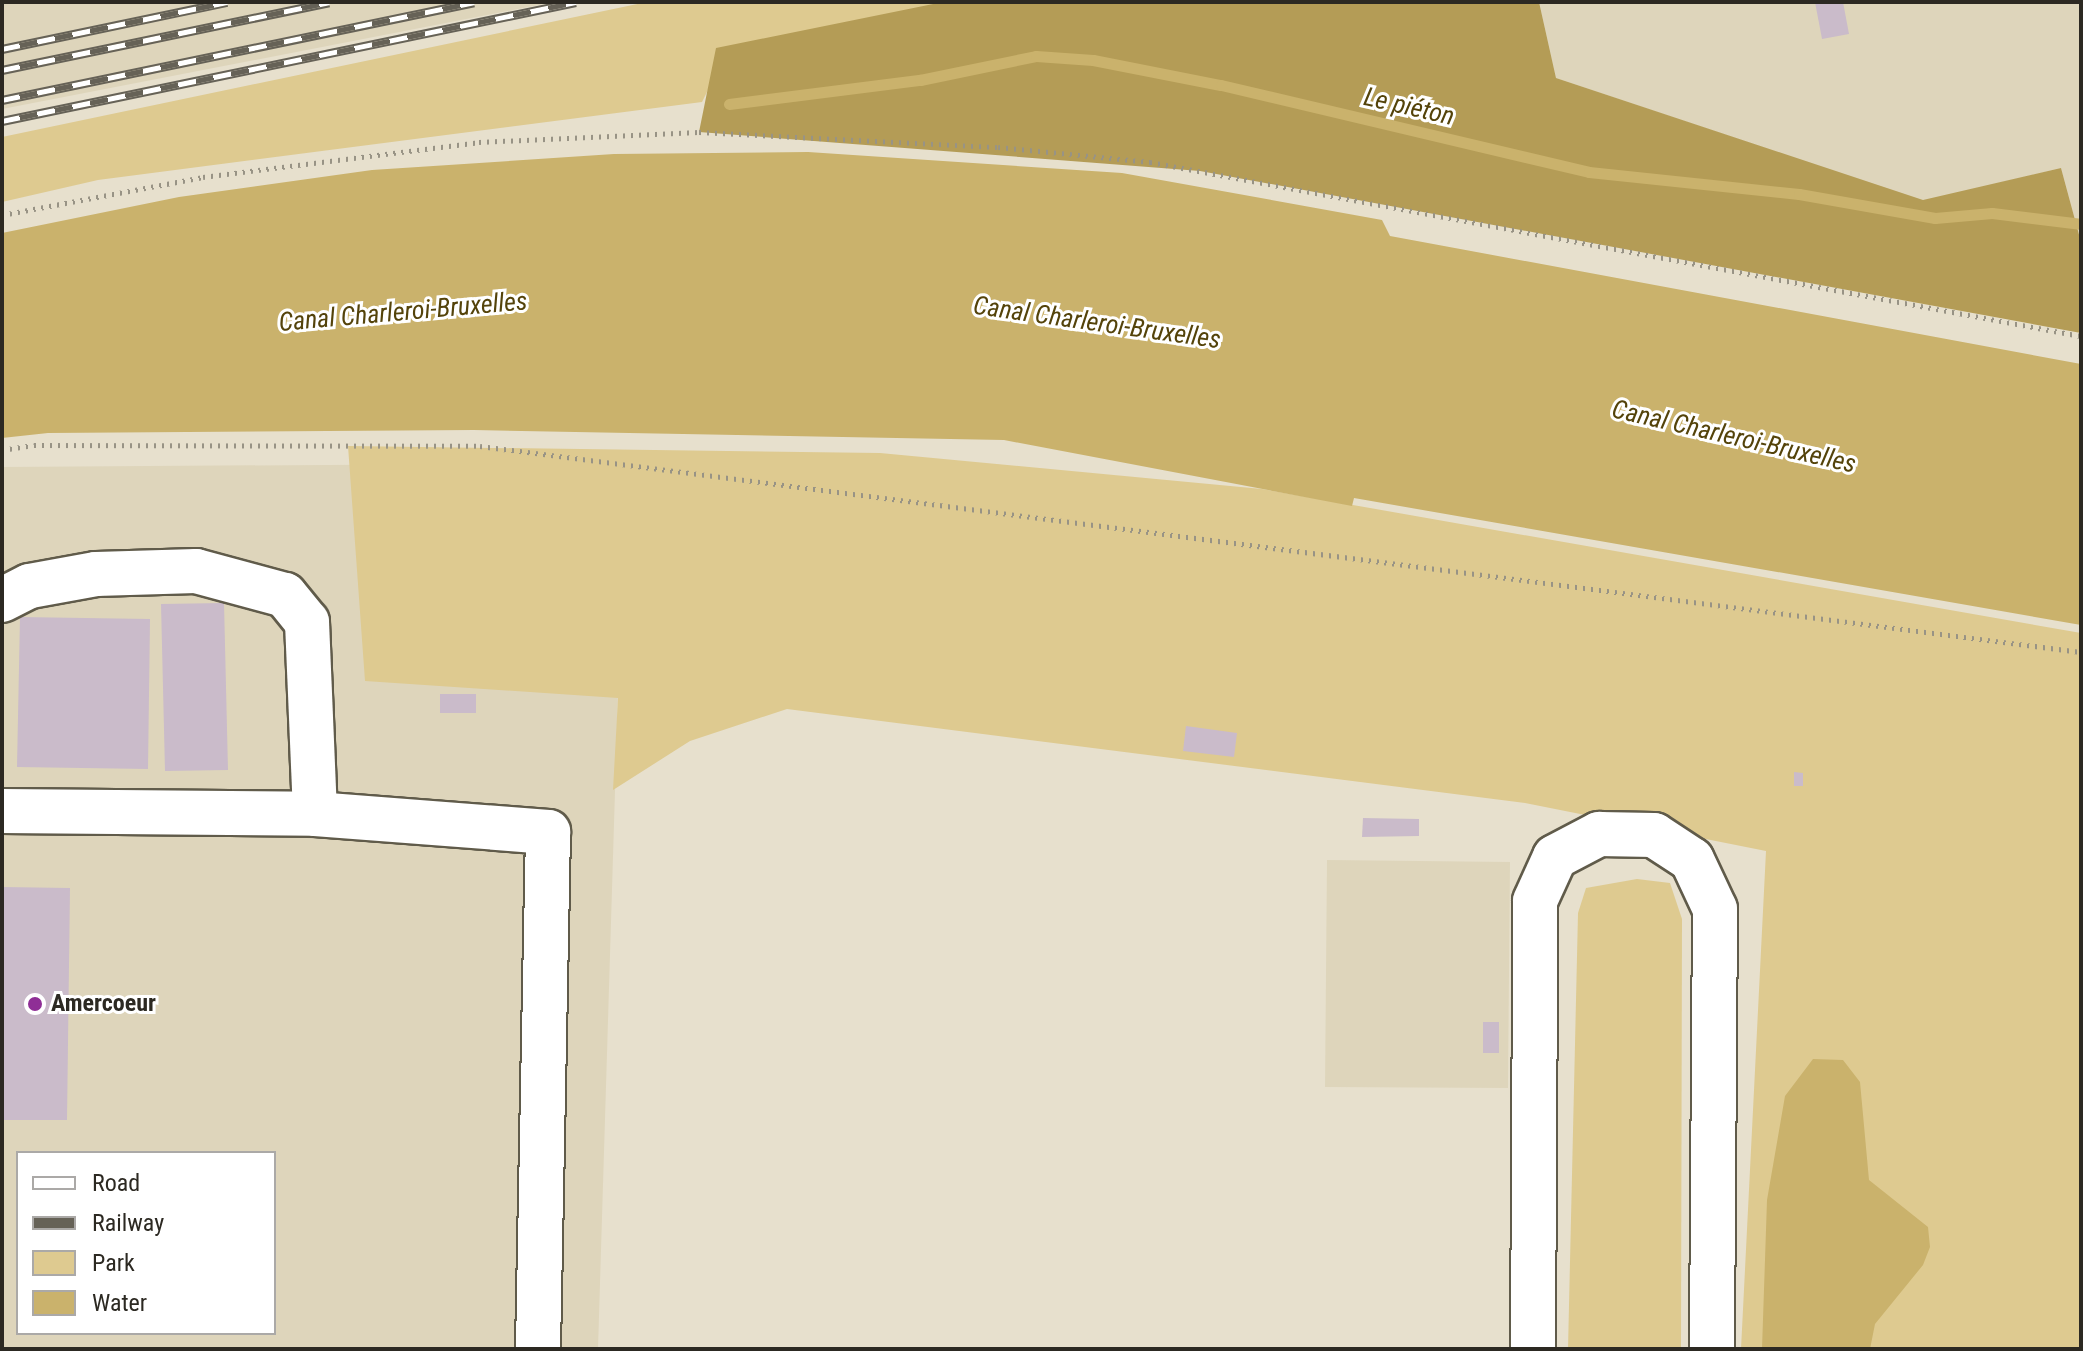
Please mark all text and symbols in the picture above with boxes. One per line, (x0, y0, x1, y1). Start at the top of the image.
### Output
water label: Le piéton (1361, 81, 1457, 133)
water label: Canal Charleroi-Bruxelles (277, 286, 529, 338)
water label: Canal Charleroi-Bruxelles (971, 290, 1223, 356)
water label: Canal Charleroi-Bruxelles (1609, 394, 1859, 480)
place label: Amercoeur (51, 990, 156, 1018)
marker: Amercoeur (26, 995, 44, 1013)
legend (16, 1151, 276, 1335)
text: Road (92, 1169, 140, 1197)
text: Railway (92, 1209, 164, 1237)
text: Park (92, 1249, 135, 1277)
text: Water (92, 1289, 147, 1317)

